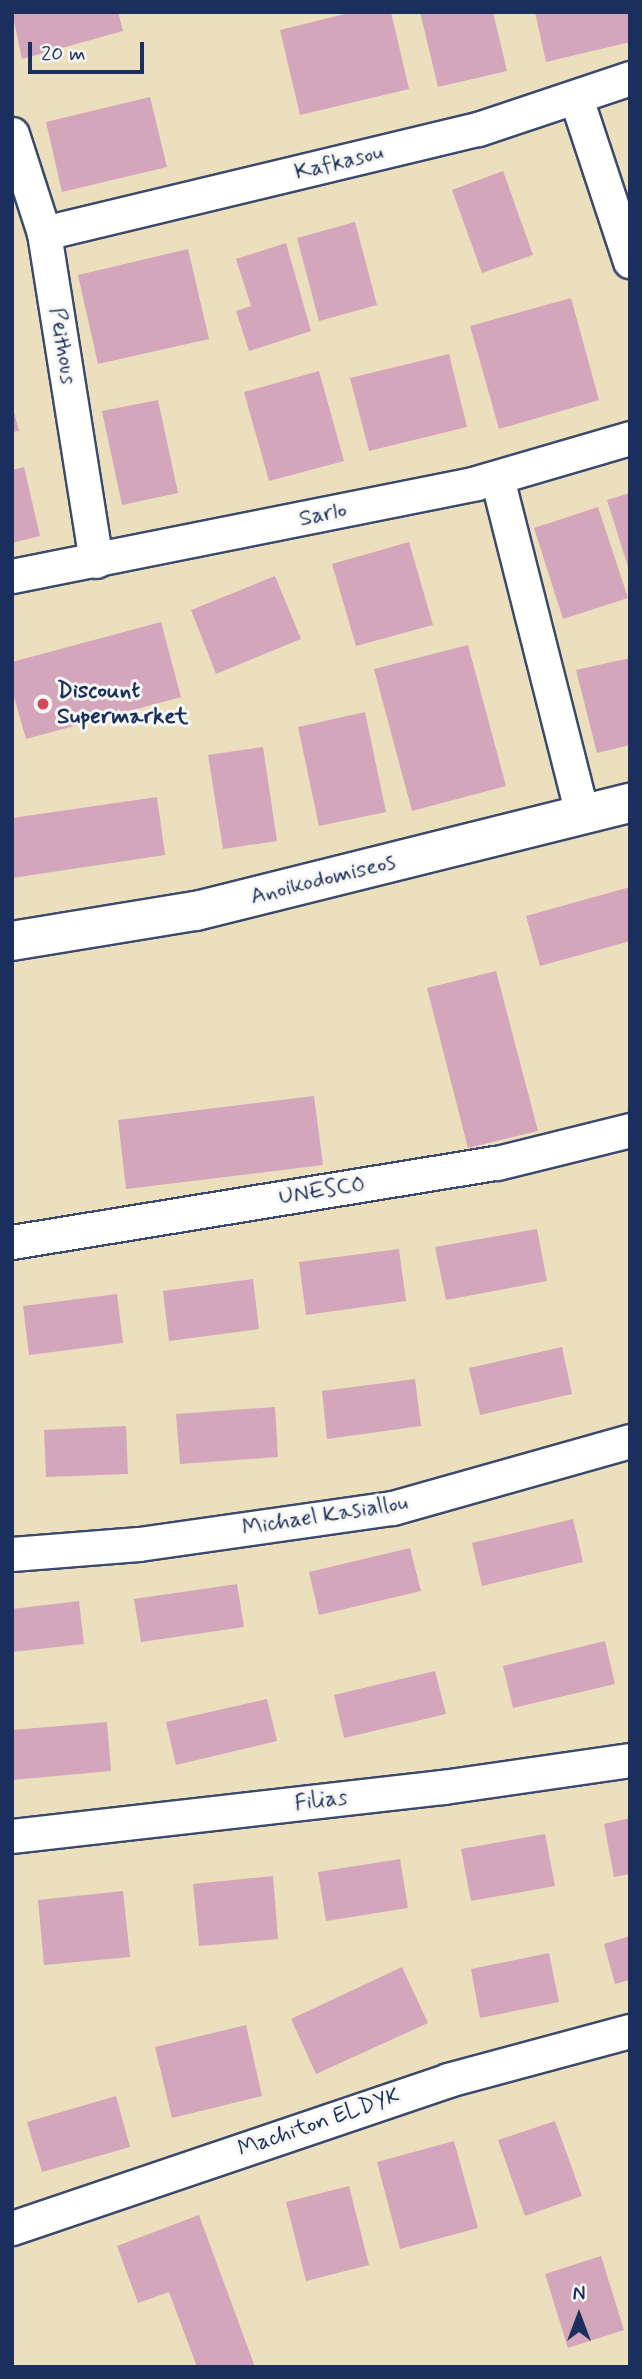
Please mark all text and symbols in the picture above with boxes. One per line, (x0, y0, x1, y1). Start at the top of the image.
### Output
scale bar (32, 28, 147, 72)
text: 20 m (41, 40, 86, 68)
street label: Kafkasou (292, 139, 386, 187)
street label: Peithous (42, 306, 82, 386)
street label: Sarlo (297, 497, 349, 533)
place label: Discount Supermarket (57, 677, 188, 731)
marker: Discount Supermarket (35, 696, 51, 712)
street label: Anoikodomiseos (248, 849, 398, 911)
street label: UNESCO (277, 1171, 367, 1211)
street label: Michael Kasiallou (240, 1489, 410, 1543)
street label: Filias (293, 1784, 349, 1818)
street label: Machiton ELDYK (233, 2082, 405, 2164)
north arrow (544, 2281, 614, 2351)
text: N (573, 2282, 585, 2307)

